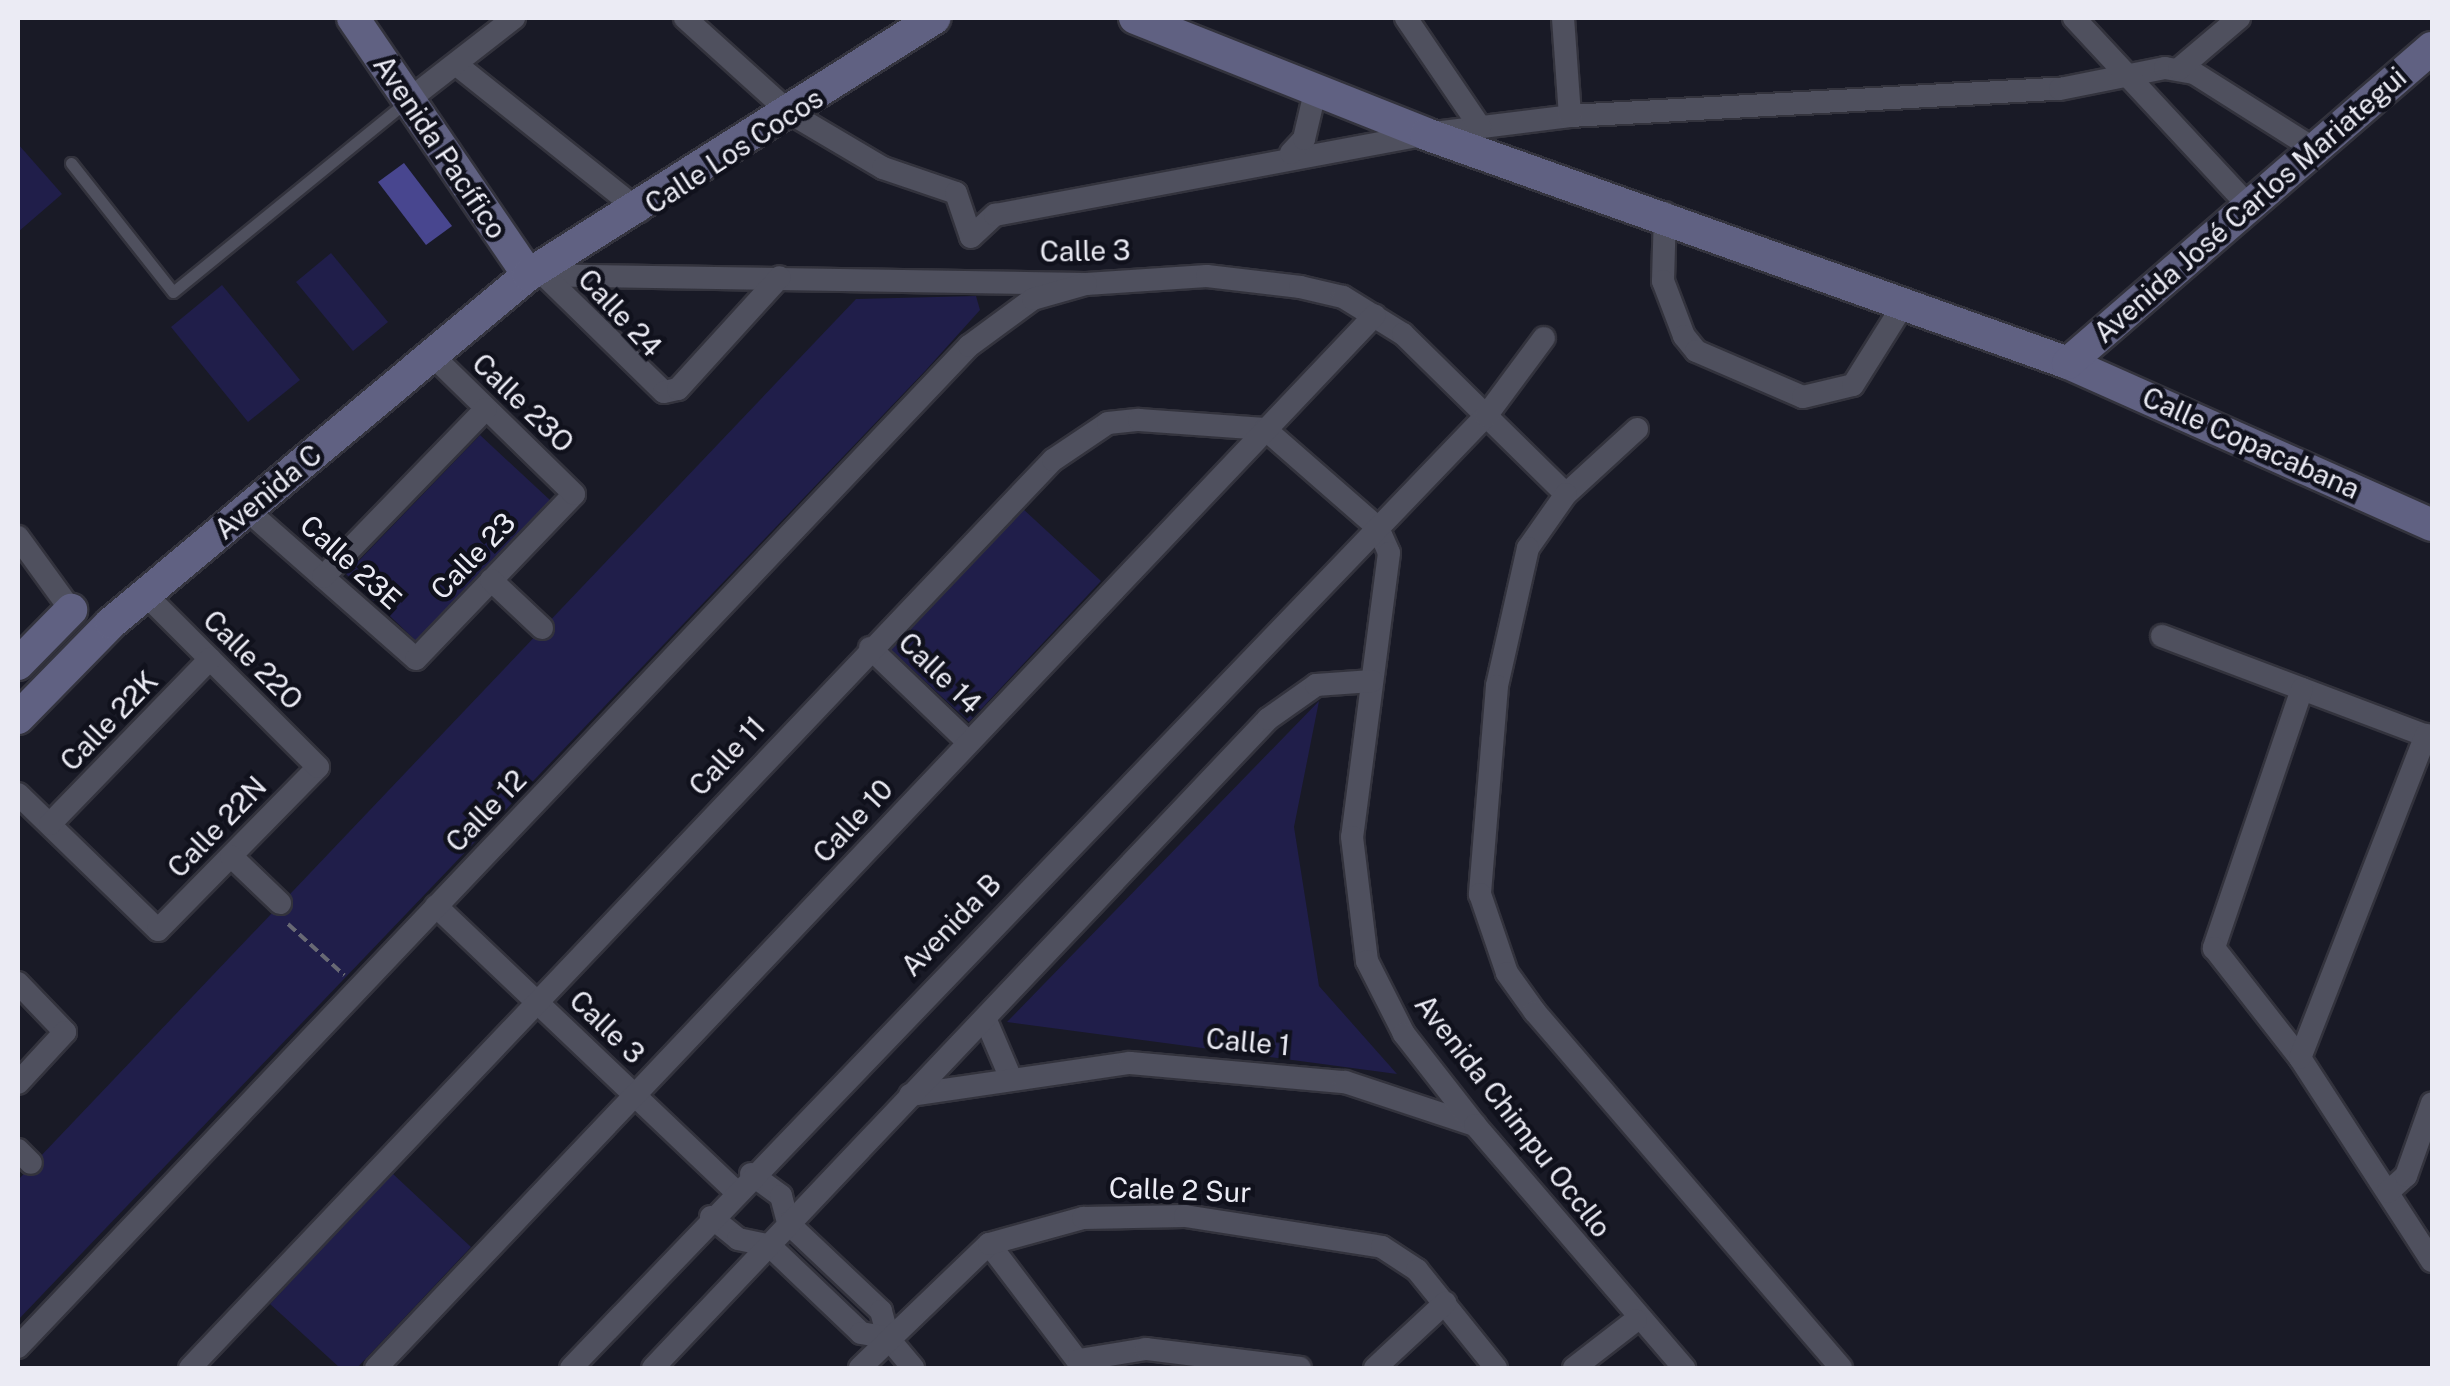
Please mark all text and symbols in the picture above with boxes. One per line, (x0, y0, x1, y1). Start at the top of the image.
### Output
street label: Avenida Pacífico (366, 49, 514, 245)
street label: Avenida José Carlos Mariategui (2087, 60, 2413, 350)
street label: Calle Los Cocos (639, 81, 829, 221)
street label: Calle 3 (1039, 233, 1131, 269)
street label: Calle 24 (571, 262, 669, 364)
street label: Calle 23O (465, 346, 581, 460)
street label: Calle Copacabana (2137, 380, 2365, 506)
street label: Avenida C (208, 438, 328, 546)
street label: Calle 23 (424, 506, 522, 606)
street label: Calle 23E (293, 508, 409, 616)
street label: Calle 22O (196, 603, 310, 717)
street label: Calle 14 (892, 625, 988, 721)
street label: Calle 22K (53, 664, 165, 778)
street label: Calle 11 (682, 709, 772, 803)
street label: Calle 12 (439, 763, 533, 859)
street label: Calle 22N (161, 769, 273, 885)
street label: Calle 10 (806, 772, 900, 870)
street label: Avenida B (894, 867, 1008, 983)
street label: Calle 3 (563, 983, 651, 1071)
street label: Avenida Chimpu Occllo (1408, 988, 1618, 1244)
street label: Calle 1 (1204, 1022, 1292, 1062)
street label: Calle 2 Sur (1108, 1171, 1252, 1209)

